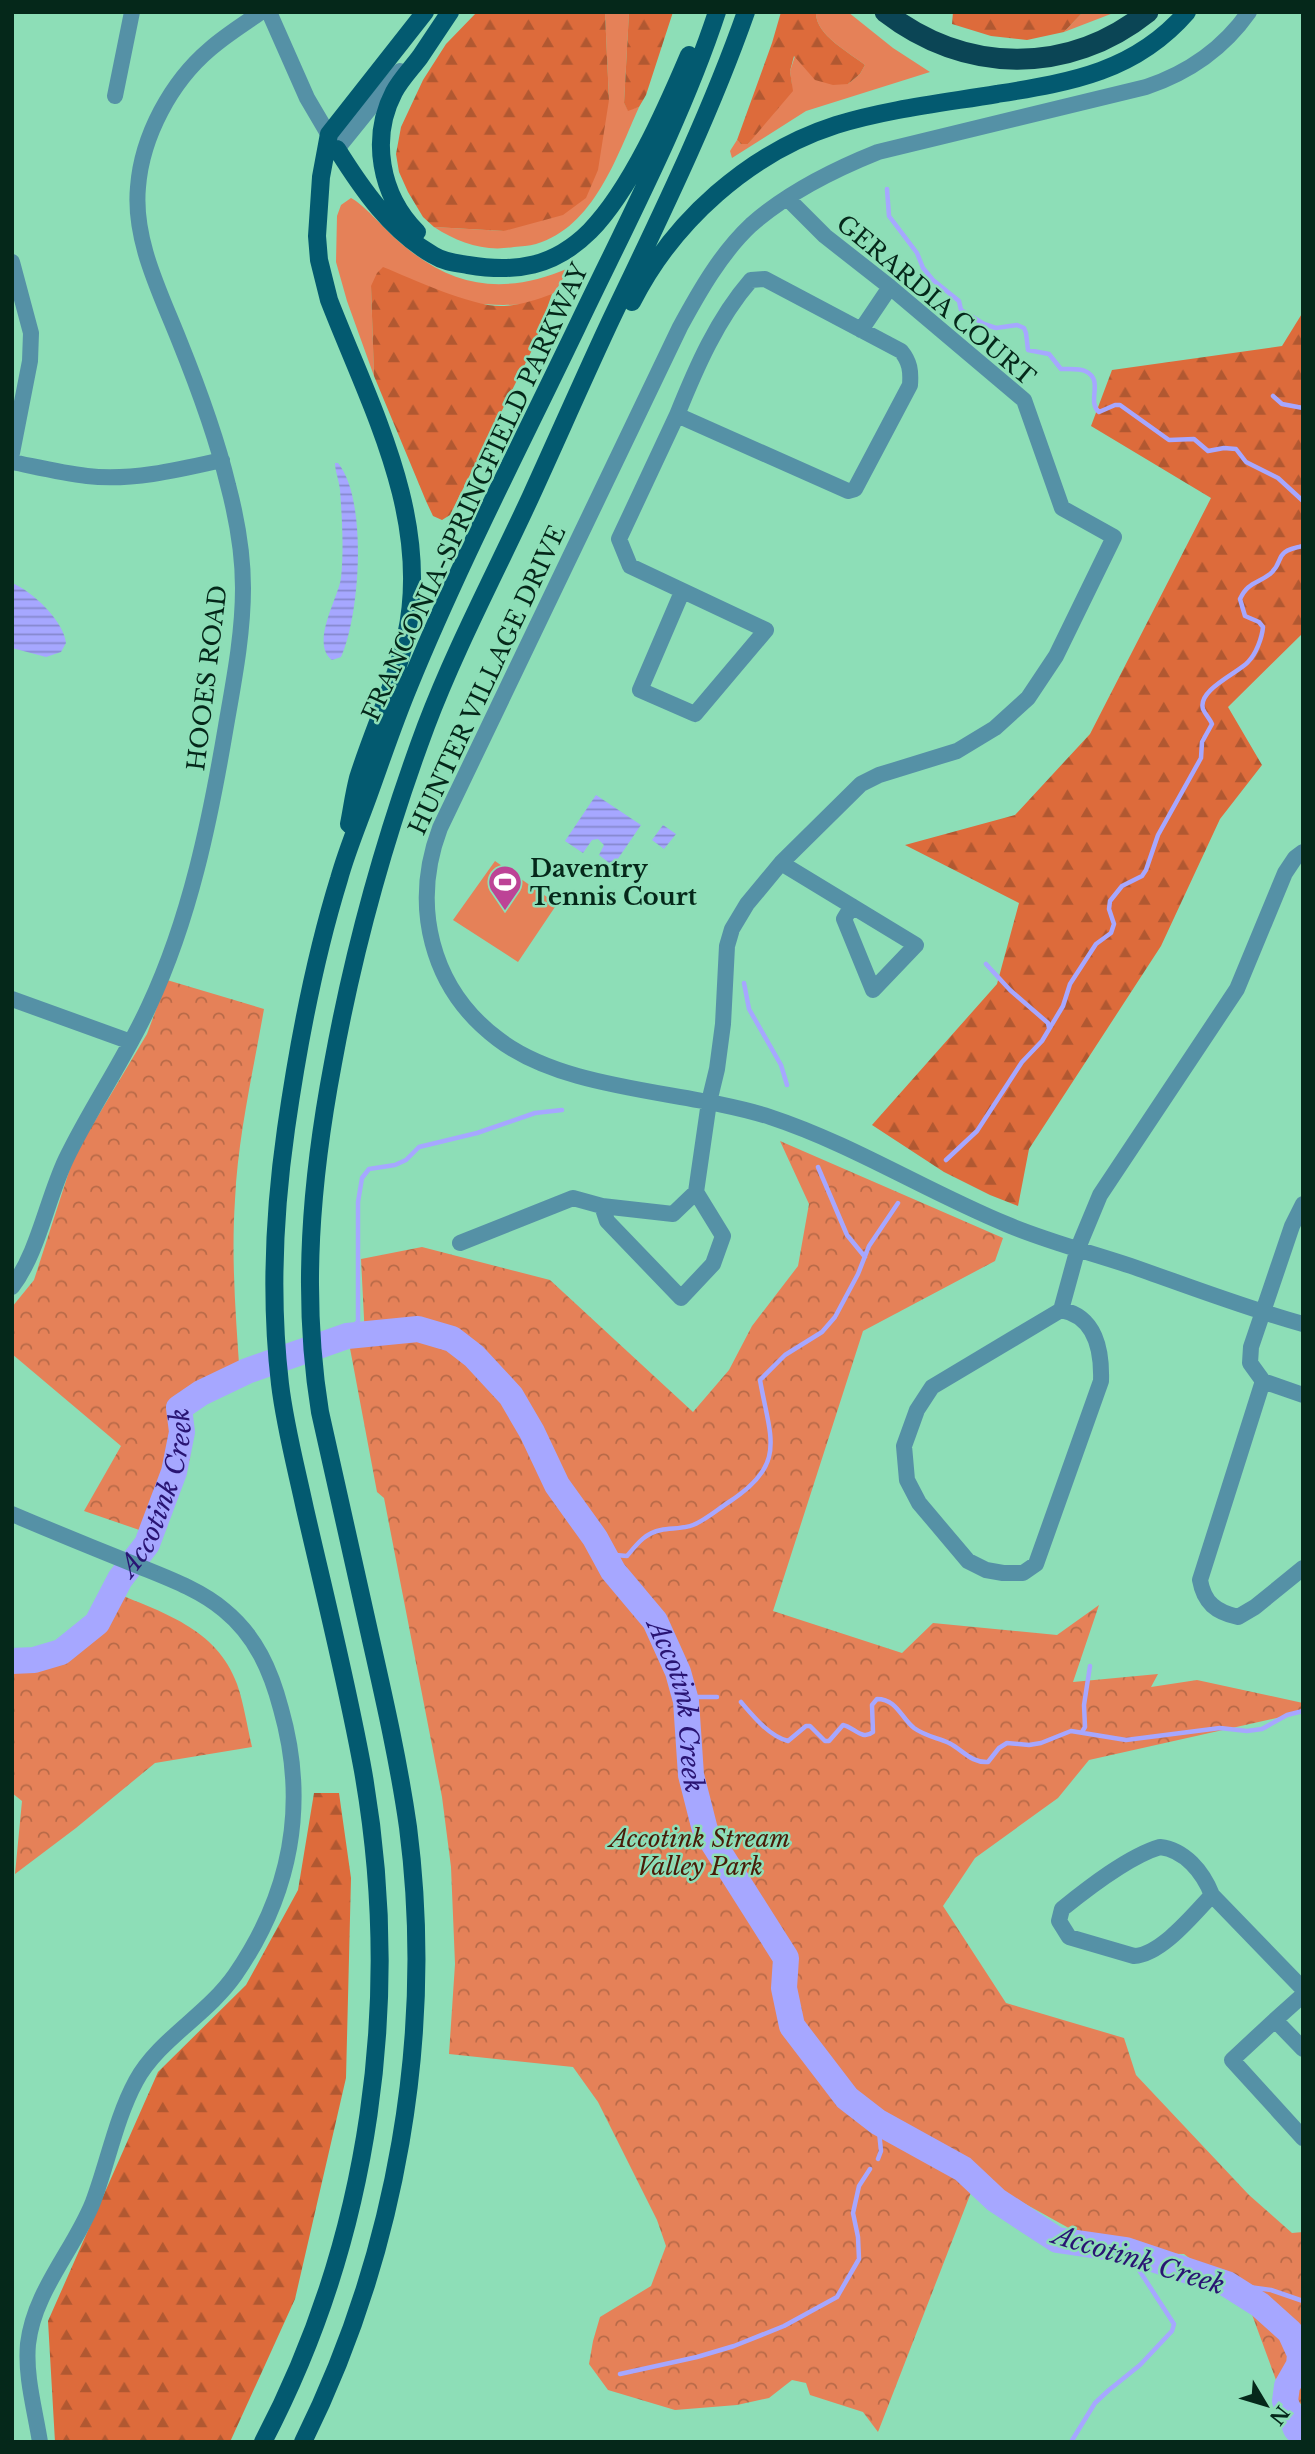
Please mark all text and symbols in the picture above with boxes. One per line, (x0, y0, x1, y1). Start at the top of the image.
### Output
street label: GERARDIA COURT (831, 209, 1041, 391)
street label: FRANCONIA-SPRINGFIELD PARKWAY (356, 258, 594, 725)
street label: HUNTER VILLAGE DRIVE (402, 521, 572, 839)
street label: HOOES ROAD (181, 583, 233, 773)
place label: Daventry Tennis Court (530, 854, 698, 911)
sports icon: Daventry Tennis Court (486, 863, 524, 912)
water label: Accotink Creek (110, 1406, 198, 1585)
water label: Accotink Creek (639, 1612, 711, 1796)
park label: Accotink Stream Valley Park (607, 1824, 790, 1881)
water label: Accotink Creek (1046, 2218, 1229, 2301)
north arrow (1231, 2370, 1301, 2440)
text: N (1264, 2401, 1294, 2429)

